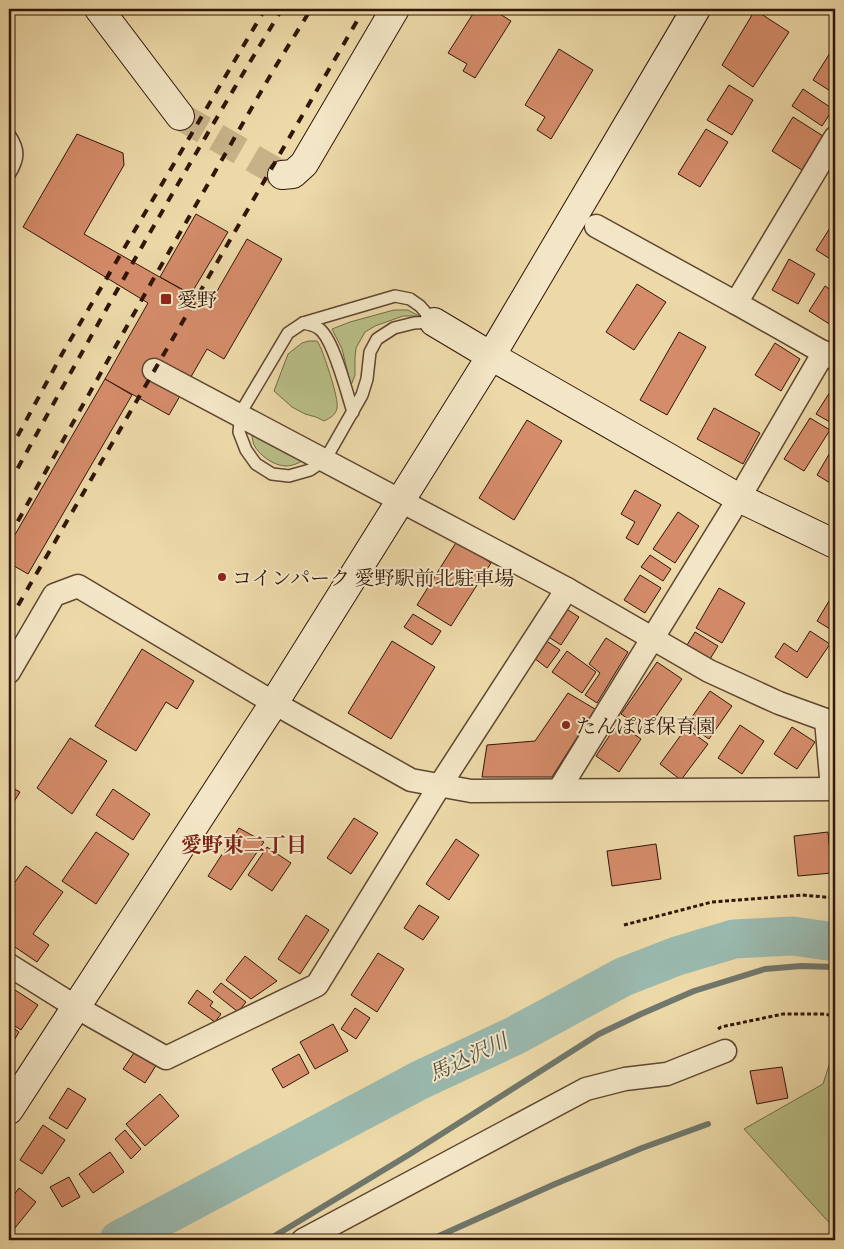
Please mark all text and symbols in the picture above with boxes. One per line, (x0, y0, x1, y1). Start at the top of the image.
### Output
place label: 愛野 (177, 285, 217, 314)
marker: 愛野 (159, 292, 173, 306)
place label: コインパーク 愛野駅前北駐車場 (232, 563, 514, 592)
marker: コインパーク 愛野駅前北駐車場 (216, 571, 228, 583)
place label: たんぽぽ保育園 (576, 711, 716, 740)
marker: たんぽぽ保育園 (560, 719, 572, 731)
district label: 愛野東二丁目 (181, 829, 307, 860)
water label: 馬込沢川 (423, 1024, 514, 1089)

